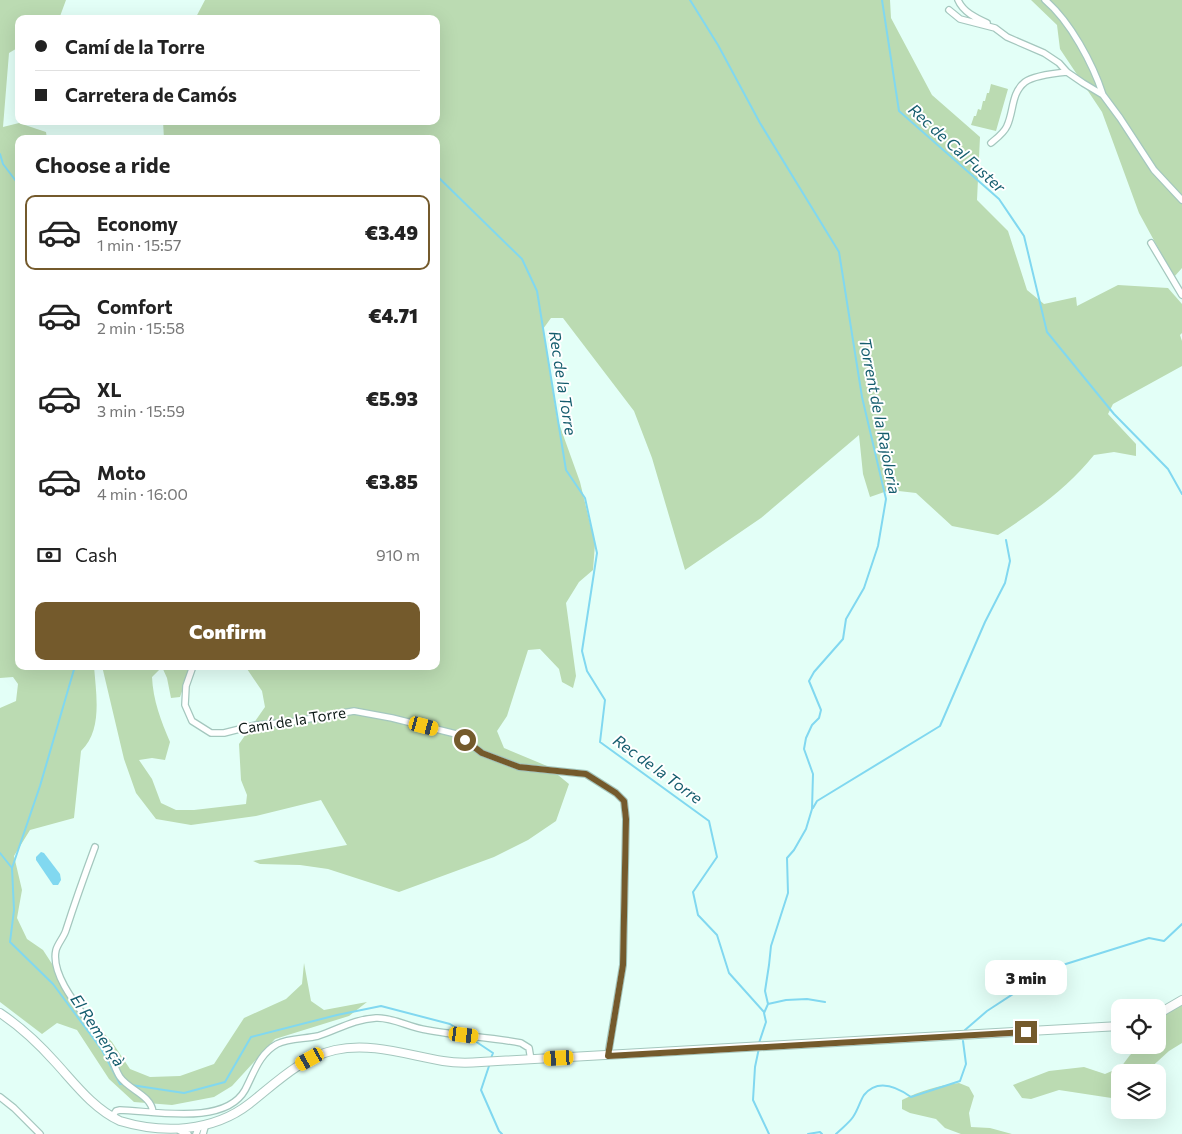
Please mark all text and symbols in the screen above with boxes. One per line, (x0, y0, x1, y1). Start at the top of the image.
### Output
text: Camí de la Torre (65, 35, 205, 58)
text: Carretera de Camós (65, 83, 237, 106)
water label: Rec de Cal Fuster (905, 99, 1010, 196)
text: Choose a ride (35, 151, 170, 178)
icon: car (37, 210, 82, 255)
text: Economy (97, 212, 178, 235)
text: €3.49 (365, 221, 418, 244)
text: 1 min · 15:57 (97, 235, 182, 254)
icon: car (37, 293, 82, 338)
text: Comfort (97, 295, 173, 318)
text: €4.71 (368, 304, 418, 327)
text: 2 min · 15:58 (97, 318, 185, 337)
water label: Rec de la Torre (546, 329, 581, 437)
water label: Torrent de la Rajoleria (856, 336, 905, 496)
icon: car (37, 376, 82, 421)
text: XL (97, 378, 122, 401)
text: €5.93 (366, 387, 418, 410)
text: 3 min · 15:59 (97, 401, 185, 420)
icon: car (37, 459, 82, 504)
text: Moto (97, 461, 146, 484)
text: €3.85 (365, 470, 418, 493)
text: 4 min · 16:00 (97, 484, 188, 503)
icon: cash (35, 541, 63, 569)
text: Cash (75, 543, 117, 566)
text: 910 m (376, 545, 420, 564)
button: Confirm (35, 602, 420, 660)
street label: Camí de la Torre (237, 703, 347, 737)
car (407, 715, 440, 737)
route start (454, 729, 476, 751)
water label: Rec de la Torre (610, 730, 707, 808)
callout: 3 min (985, 960, 1067, 994)
text: 3 min (1006, 968, 1046, 987)
water label: El Remençà (67, 990, 130, 1069)
map controls (1111, 999, 1166, 1119)
button: locate (1111, 999, 1166, 1054)
route end (1015, 1021, 1037, 1043)
car (448, 1026, 479, 1044)
car (293, 1045, 326, 1073)
car (543, 1050, 574, 1066)
button: layers (1111, 1064, 1166, 1119)

